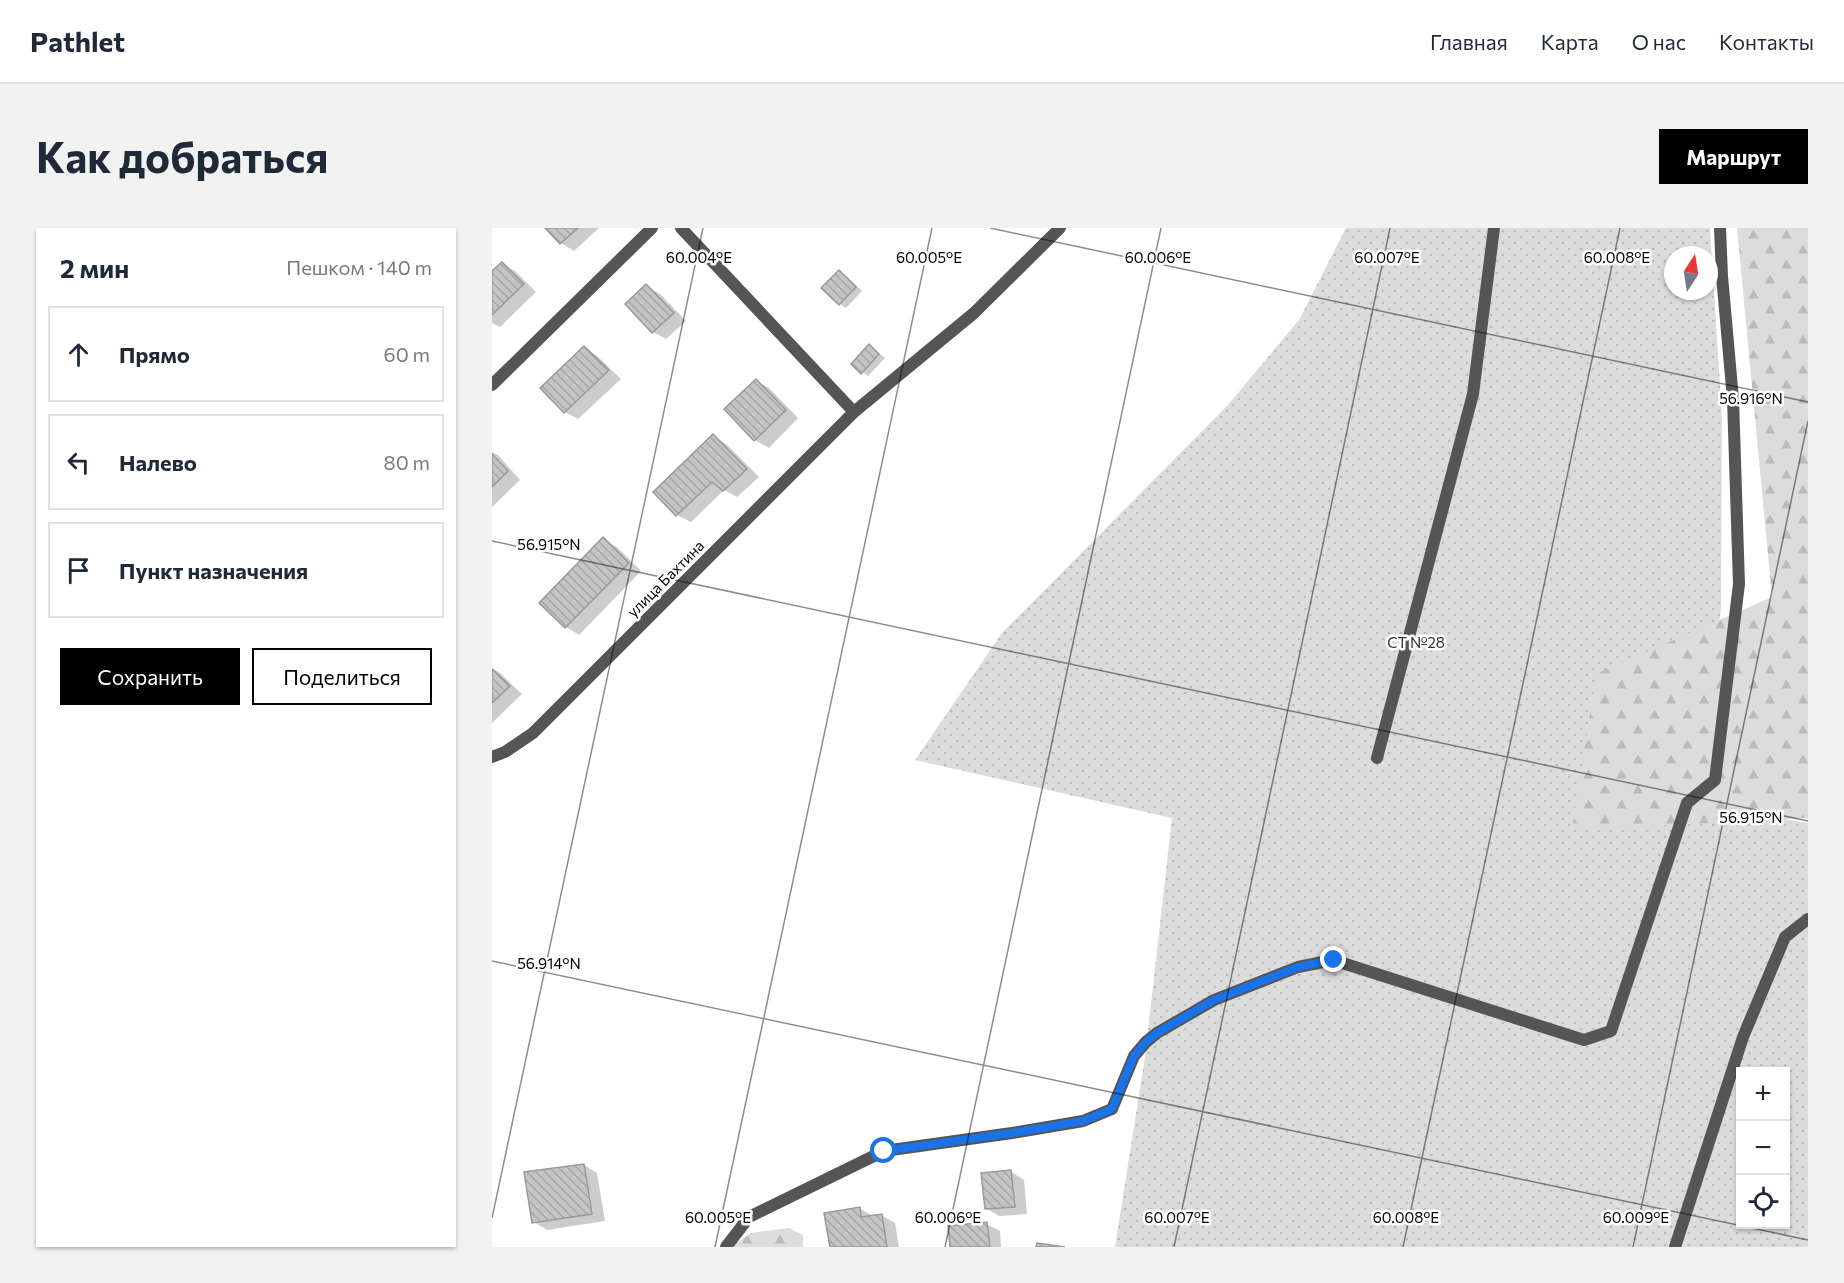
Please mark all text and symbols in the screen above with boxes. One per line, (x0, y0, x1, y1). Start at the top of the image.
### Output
text: Pathlet (30, 24, 125, 58)
text: Главная (1430, 29, 1508, 54)
text: Карта (1541, 29, 1599, 54)
text: О нас (1632, 29, 1686, 54)
text: Контакты (1719, 29, 1814, 54)
button: Маршрут (1659, 129, 1808, 184)
text: Как добраться (36, 130, 328, 182)
north arrow (1664, 246, 1718, 300)
text: 60.004°E (666, 248, 732, 266)
text: 60.005°E (896, 248, 962, 266)
text: 60.006°E (1125, 248, 1191, 266)
text: 60.007°E (1354, 248, 1420, 266)
text: 60.008°E (1584, 248, 1650, 266)
text: 2 мин (60, 252, 129, 283)
text: Пешком · 140 m (286, 255, 432, 279)
icon: ahead (62, 338, 95, 371)
text: Прямо (119, 341, 190, 368)
text: 60 m (384, 342, 430, 366)
text: 56.916°N (1719, 389, 1783, 407)
icon: left (62, 446, 95, 479)
text: Налево (119, 449, 197, 476)
text: 80 m (384, 450, 430, 474)
text: 56.915°N (517, 535, 581, 553)
street label: улица Бахтина (623, 536, 707, 620)
icon: arrive (62, 554, 95, 587)
text: Пункт назначения (119, 557, 308, 584)
park label: СТ №28 (1387, 633, 1445, 651)
button: Сохранить (60, 648, 240, 705)
button: Поделиться (252, 648, 432, 705)
text: 56.915°N (1719, 808, 1783, 826)
route end (1320, 946, 1346, 972)
text: 56.914°N (517, 954, 581, 972)
map controls (1736, 1067, 1790, 1229)
button: + (1736, 1067, 1790, 1121)
button: − (1736, 1121, 1790, 1175)
route start (870, 1137, 896, 1163)
button: locate (1736, 1175, 1790, 1229)
text: 60.005°E (685, 1208, 751, 1226)
text: 60.006°E (915, 1208, 981, 1226)
text: 60.007°E (1144, 1208, 1210, 1226)
text: 60.008°E (1373, 1208, 1439, 1226)
text: 60.009°E (1603, 1208, 1669, 1226)

